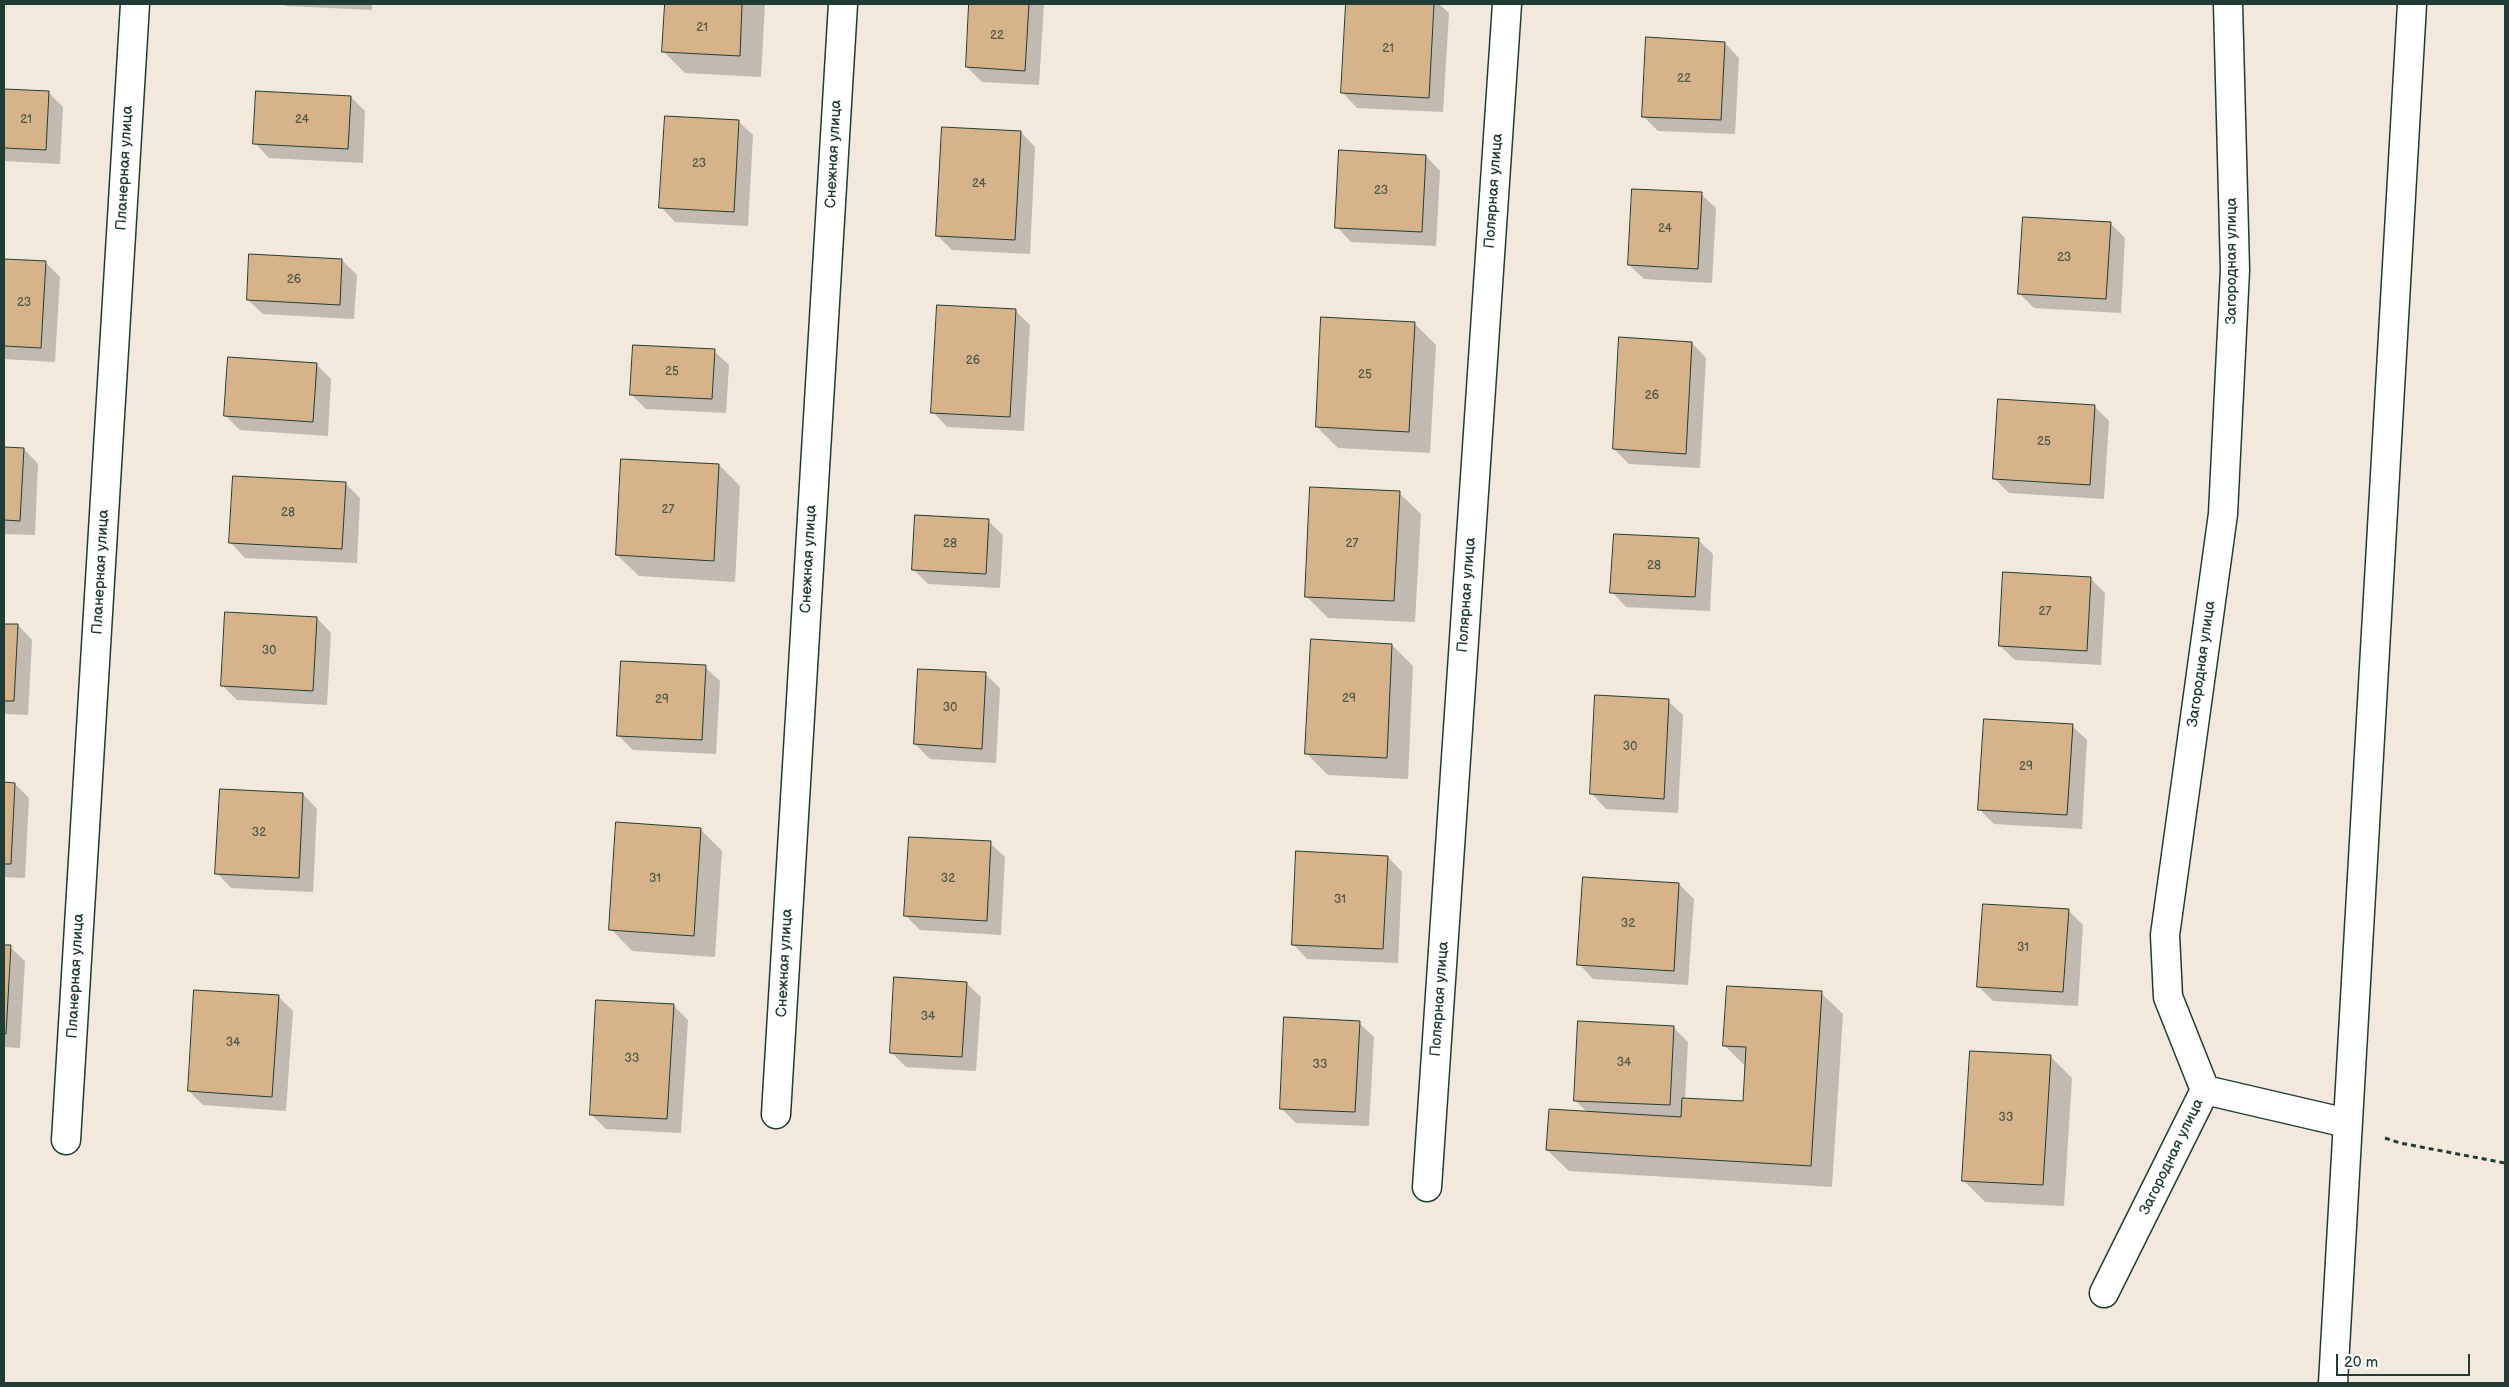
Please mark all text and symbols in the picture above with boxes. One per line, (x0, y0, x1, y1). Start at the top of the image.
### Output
house number: 21 (696, 21, 708, 35)
house number: 22 (990, 29, 1004, 43)
house number: 21 (1382, 42, 1394, 56)
house number: 22 (1677, 72, 1691, 86)
street label: Снежная улица (822, 99, 846, 209)
street label: Планерная улица (113, 105, 137, 231)
house number: 21 (20, 113, 32, 127)
house number: 24 (295, 113, 309, 127)
street label: Полярная улица (1481, 133, 1507, 249)
house number: 23 (692, 157, 706, 171)
house number: 24 (972, 177, 986, 191)
house number: 23 (1374, 184, 1388, 198)
street label: Загородная улица (2223, 197, 2241, 325)
house number: 24 (1658, 222, 1672, 236)
house number: 23 (2057, 251, 2071, 265)
house number: 26 (287, 273, 301, 287)
house number: 23 (17, 296, 31, 310)
house number: 26 (966, 354, 980, 368)
house number: 25 (665, 365, 679, 379)
house number: 25 (1358, 368, 1372, 382)
house number: 26 (1645, 389, 1659, 403)
house number: 25 (2037, 435, 2051, 449)
house number: 27 (662, 503, 674, 517)
street label: Снежная улица (797, 504, 821, 614)
house number: 28 (281, 506, 295, 520)
street label: Планерная улица (89, 509, 113, 635)
house number: 28 (943, 537, 957, 551)
house number: 27 (1346, 537, 1358, 551)
street label: Полярная улица (1454, 537, 1480, 653)
house number: 28 (1647, 559, 1661, 573)
street label: Загородная улица (2184, 600, 2220, 728)
house number: 27 (2039, 605, 2051, 619)
house number: 30 (262, 644, 276, 658)
house number: 29 (1342, 692, 1356, 706)
house number: 29 (655, 693, 669, 707)
house number: 30 (943, 701, 957, 715)
house number: 30 (1623, 740, 1637, 754)
house number: 29 (2019, 760, 2033, 774)
house number: 32 (252, 826, 266, 840)
house number: 31 (649, 872, 661, 886)
house number: 32 (941, 872, 955, 886)
house number: 31 (1334, 893, 1346, 907)
street label: Снежная улица (773, 908, 797, 1018)
street label: Планерная улица (64, 913, 88, 1039)
house number: 32 (1621, 917, 1635, 931)
street label: Полярная улица (1427, 941, 1453, 1057)
house number: 31 (2017, 941, 2029, 955)
house number: 34 (921, 1010, 935, 1024)
house number: 34 (226, 1036, 240, 1050)
house number: 33 (625, 1052, 639, 1066)
house number: 34 (1617, 1056, 1631, 1070)
house number: 33 (1313, 1058, 1327, 1072)
street label: Загородная улица (2136, 1096, 2208, 1218)
house number: 33 (1999, 1111, 2013, 1125)
scale bar (2339, 1344, 2473, 1376)
text: 20 m (2344, 1353, 2378, 1372)

